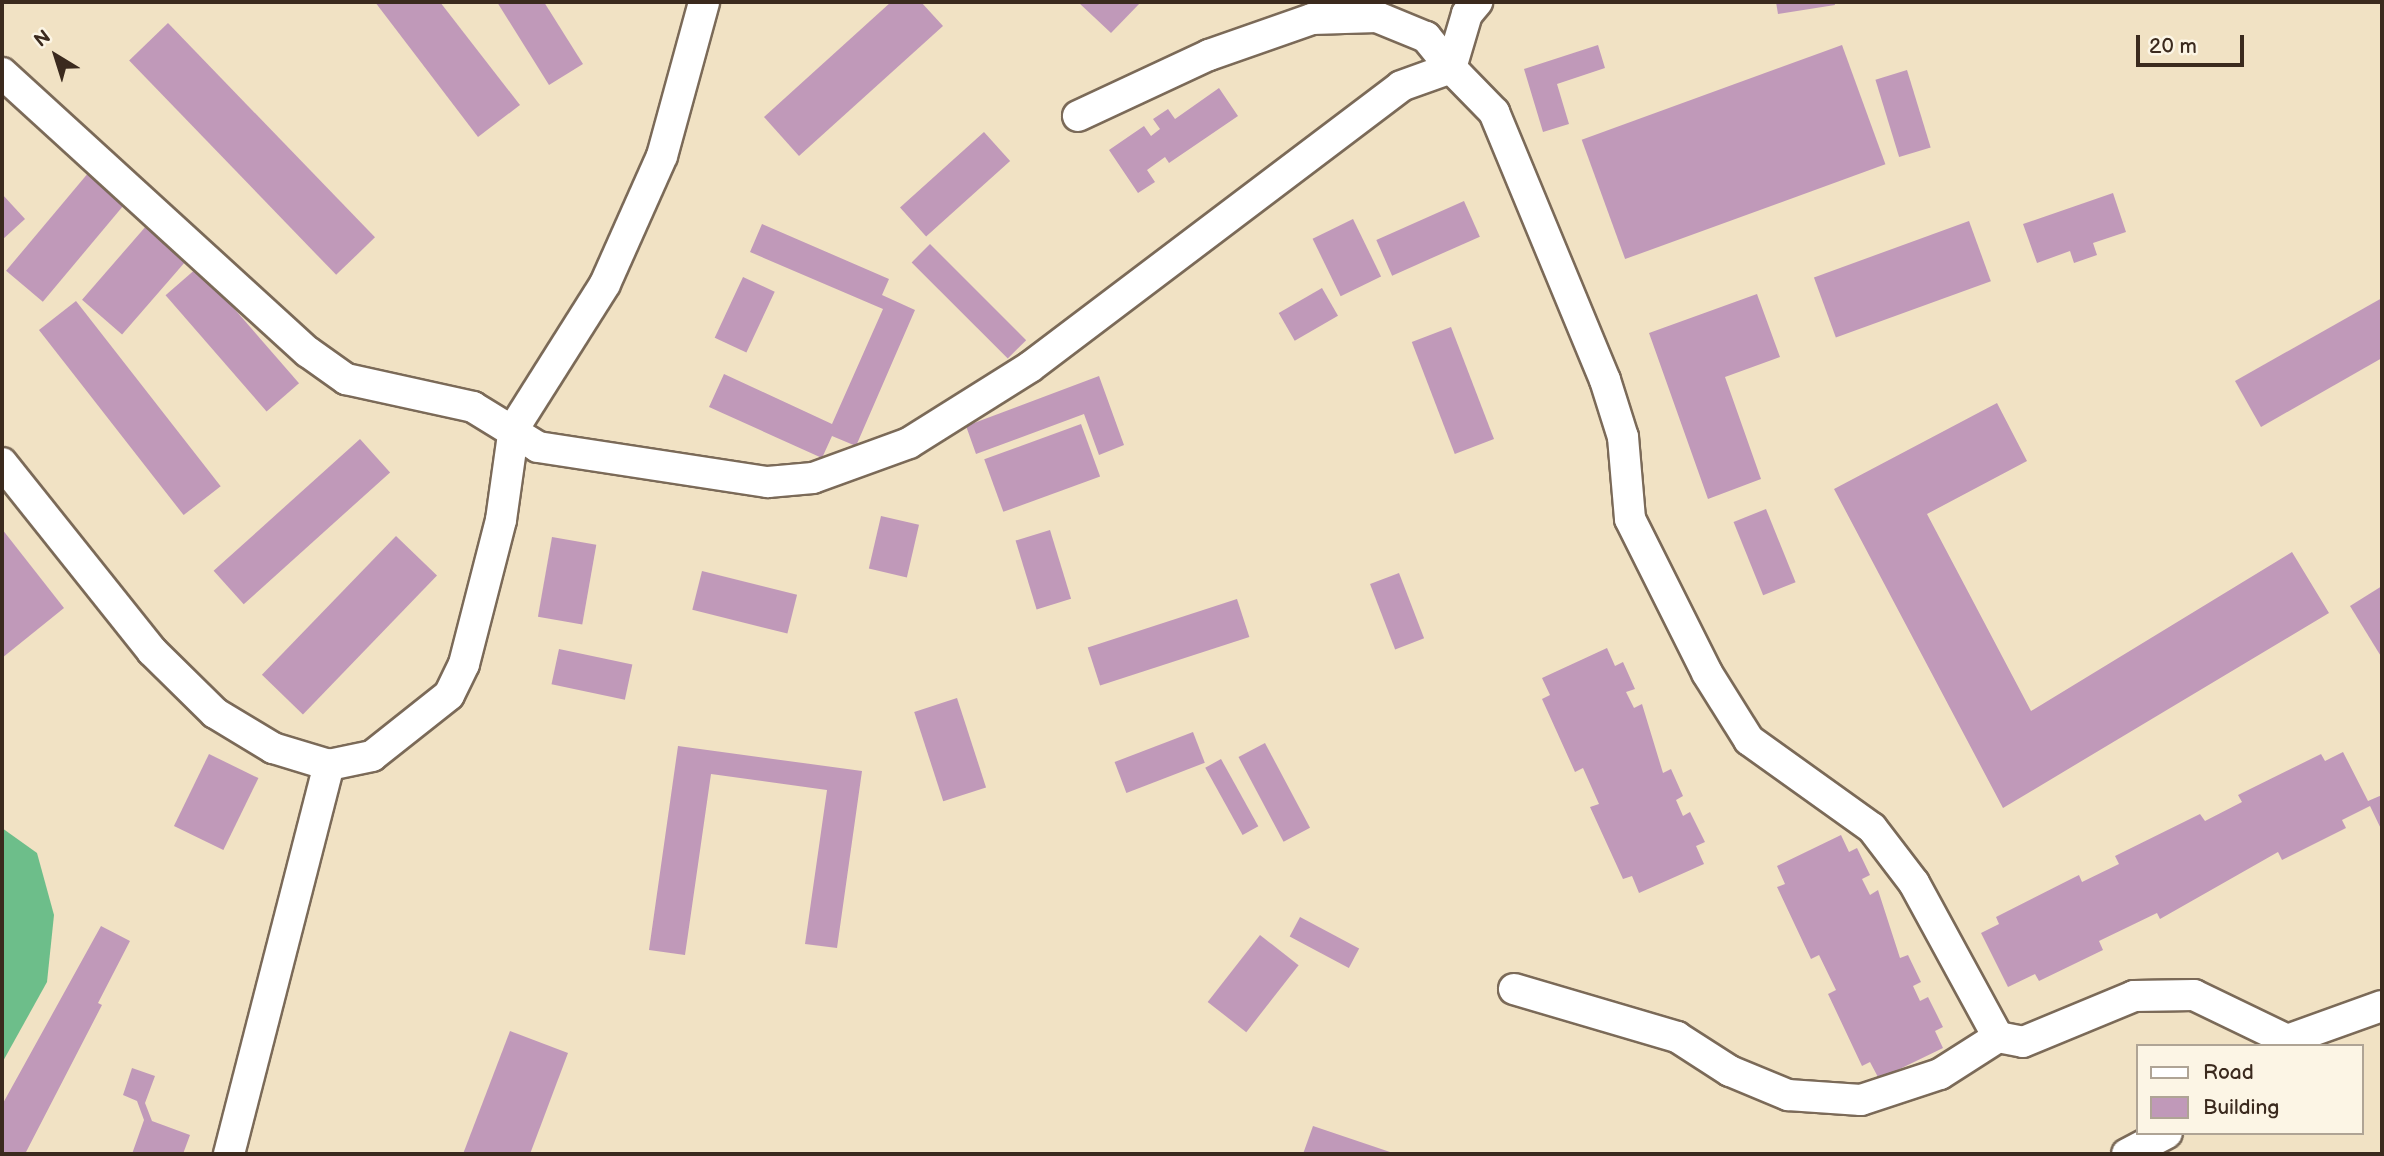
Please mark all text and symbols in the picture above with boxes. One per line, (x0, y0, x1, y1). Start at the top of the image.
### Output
north arrow (21, 21, 91, 91)
scale bar (2139, 21, 2248, 65)
text: N (30, 26, 55, 53)
text: 20 m (2149, 34, 2197, 59)
legend (2136, 1044, 2363, 1135)
text: Road (2203, 1060, 2254, 1085)
text: Building (2203, 1095, 2279, 1120)

